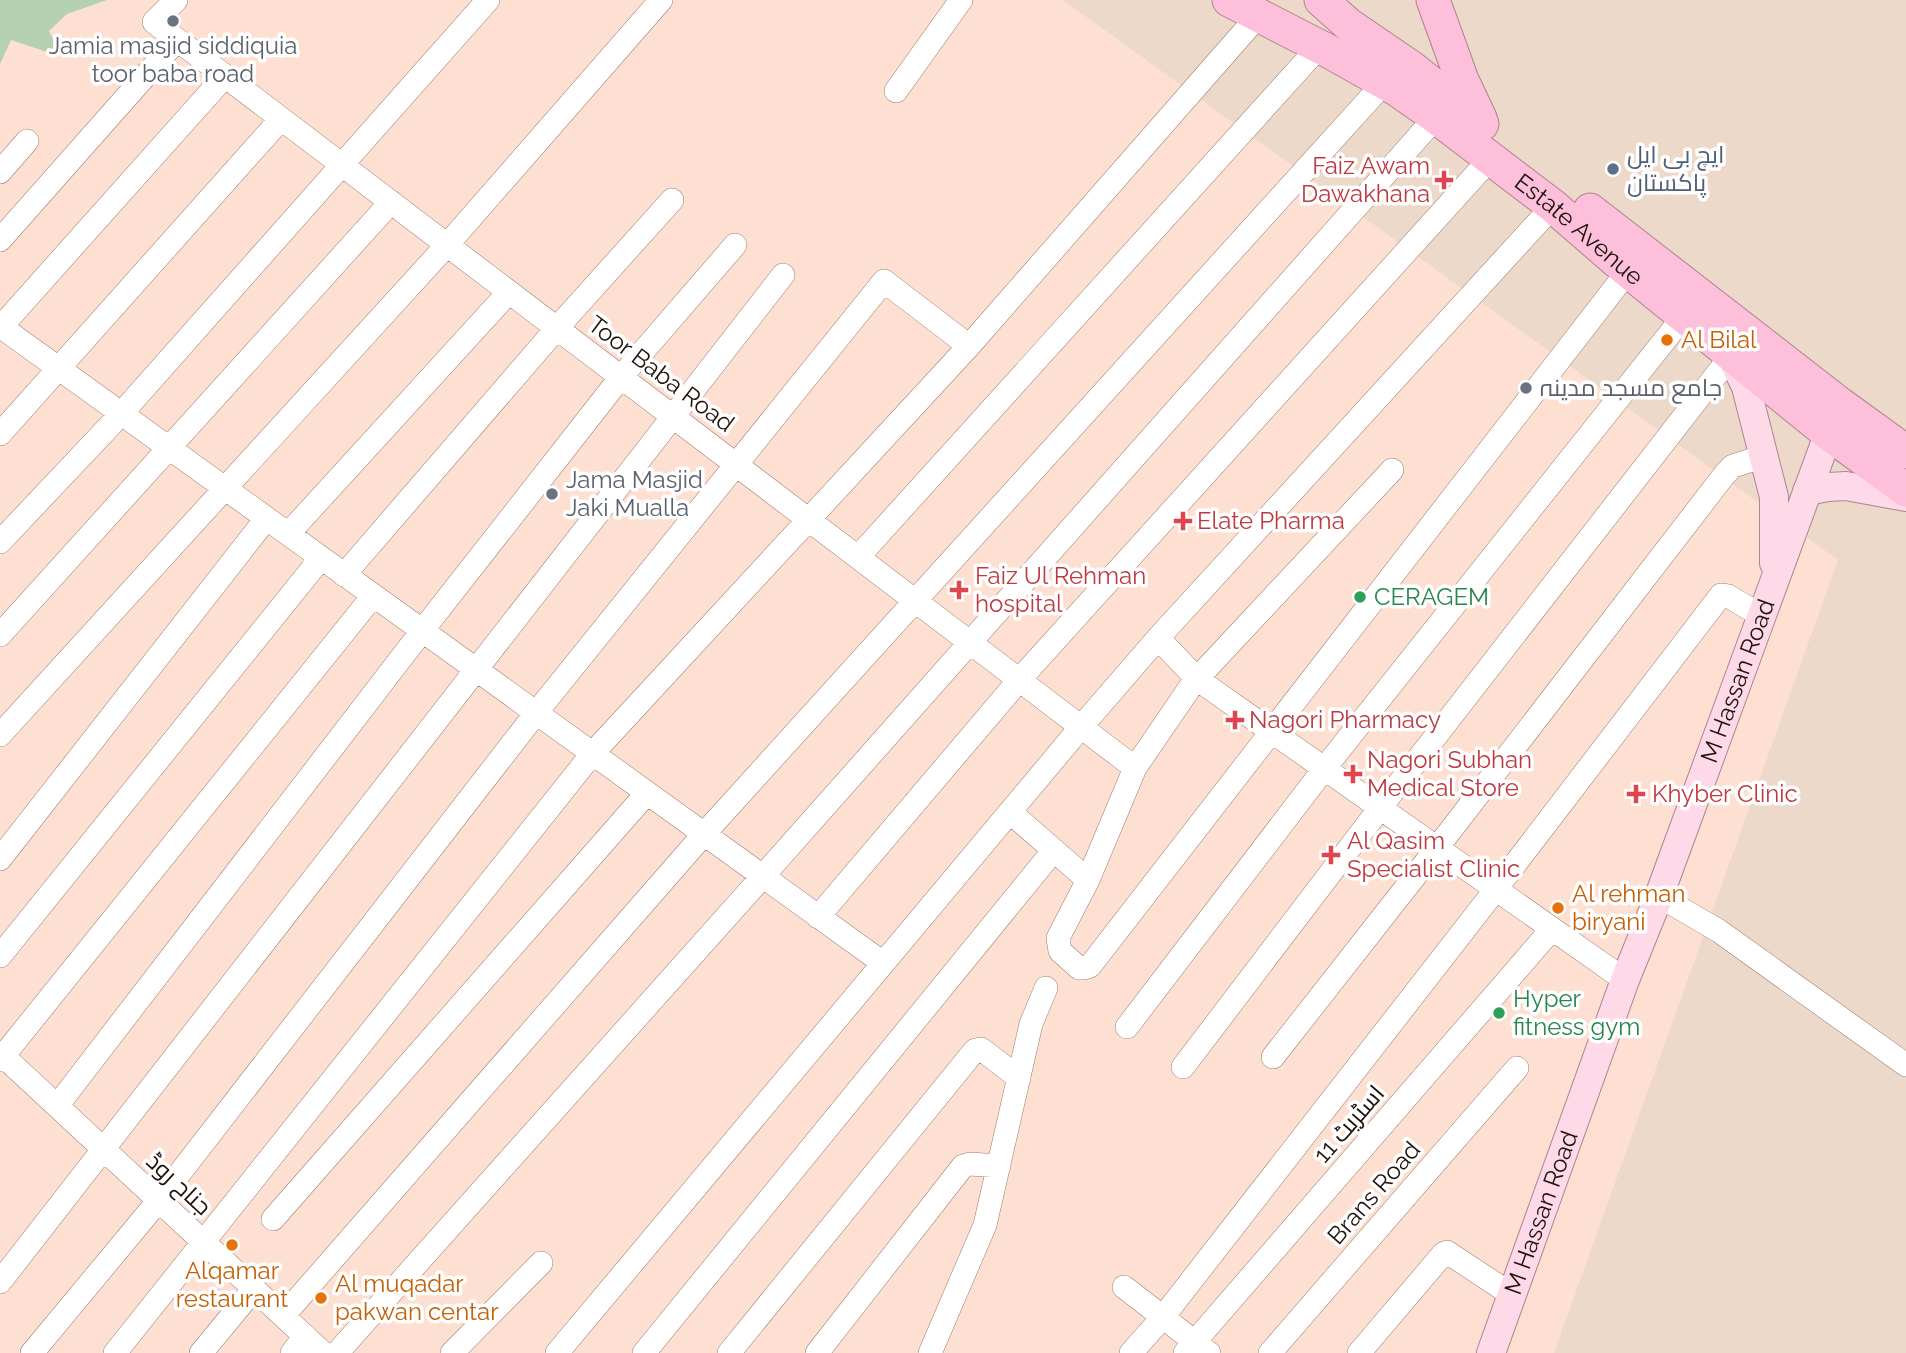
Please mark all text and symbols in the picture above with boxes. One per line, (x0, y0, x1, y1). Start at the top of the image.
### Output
marker: Jamia masjid siddiquia toor baba road (165, 13, 181, 29)
place label: Jamia masjid siddiquia toor baba road (49, 31, 297, 88)
place label: ایچ بی ایل پاکستان (1627, 140, 1724, 199)
place label: Faiz Awam Dawakhana (1301, 151, 1430, 208)
marker: ایچ بی ایل پاکستان (1605, 161, 1621, 177)
street label: Estate Avenue (1509, 167, 1649, 291)
marker: Faiz Awam Dawakhana (1436, 172, 1452, 188)
street label: Toor Baba Road (583, 309, 740, 438)
place label: Al Bilal (1681, 325, 1757, 354)
marker: Al Bilal (1659, 332, 1675, 348)
place label: جامع مسجد مدینہ (1540, 373, 1722, 404)
marker: جامع مسجد مدینہ (1518, 380, 1534, 396)
place label: Jama Masjid Jaki Mualla (566, 465, 703, 522)
marker: Jama Masjid Jaki Mualla (544, 486, 560, 502)
place label: Elate Pharma (1197, 506, 1345, 535)
marker: Elate Pharma (1175, 513, 1191, 529)
place label: Faiz Ul Rehman hospital (975, 561, 1146, 618)
marker: Faiz Ul Rehman hospital (949, 580, 969, 600)
place label: CERAGEM (1374, 582, 1489, 611)
marker: CERAGEM (1352, 589, 1368, 605)
street label: M Hassan Road (1694, 595, 1781, 766)
place label: Nagori Pharmacy (1249, 705, 1441, 734)
marker: Nagori Pharmacy (1227, 712, 1243, 728)
place label: Nagori Subhan Medical Store (1367, 745, 1532, 802)
marker: Nagori Subhan Medical Store (1345, 766, 1361, 782)
place label: Khyber Clinic (1652, 779, 1798, 808)
marker: Khyber Clinic (1626, 784, 1646, 804)
place label: Al Qasim Specialist Clinic (1347, 826, 1520, 883)
marker: Al Qasim Specialist Clinic (1321, 845, 1341, 865)
place label: Al rehman biryani (1572, 879, 1685, 936)
marker: Al rehman biryani (1550, 900, 1566, 916)
place label: Hyper fitness gym (1513, 984, 1640, 1041)
marker: Hyper fitness gym (1491, 1005, 1507, 1021)
street label: اسٹریٹ 11 (1307, 1079, 1390, 1168)
street label: M Hassan Road (1498, 1127, 1584, 1298)
street label: Brans Road (1321, 1135, 1426, 1250)
street label: جناح روڈ (139, 1146, 218, 1222)
marker: Alqamar restaurant (224, 1237, 240, 1253)
place label: Alqamar restaurant (176, 1256, 288, 1313)
place label: Al muqadar pakwan centar (335, 1269, 499, 1326)
marker: Al muqadar pakwan centar (313, 1290, 329, 1306)

